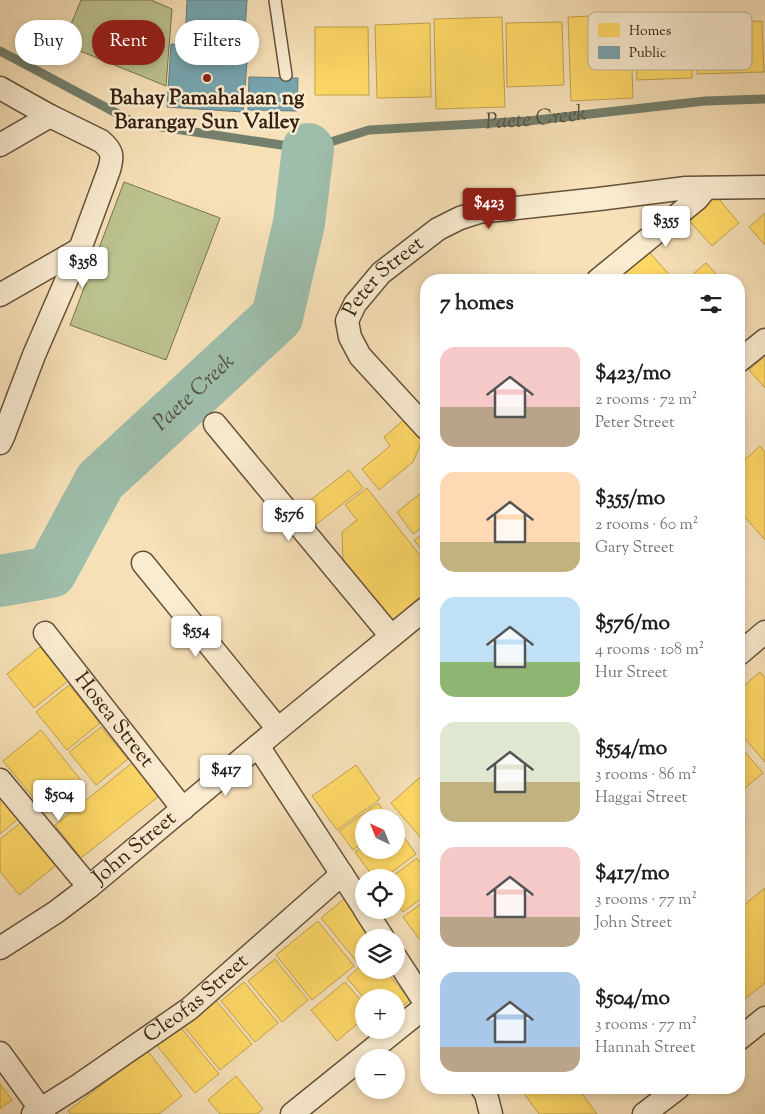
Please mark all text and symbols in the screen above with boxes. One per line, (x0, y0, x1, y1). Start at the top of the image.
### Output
legend (588, 12, 752, 70)
chip: Buy (15, 20, 82, 65)
chip: Rent (92, 20, 165, 65)
chip: Filters (175, 20, 259, 65)
text: Homes (629, 22, 671, 42)
text: Public (629, 44, 666, 64)
marker: Bahay Pamahalaan ng Barangay Sun Valley (201, 72, 213, 84)
place label: Bahay Pamahalaan ng Barangay Sun Valley (110, 84, 305, 138)
water label: Paete Creek (484, 99, 588, 139)
pin: $423 (459, 188, 519, 230)
text: $423 (474, 192, 504, 215)
pin: $355 (636, 206, 696, 248)
text: $355 (653, 210, 679, 233)
street label: Peter Street (336, 230, 431, 322)
pin: $358 (53, 246, 113, 289)
text: $358 (69, 251, 97, 274)
text: 7 homes (440, 289, 514, 319)
icon: filters (697, 290, 725, 318)
water label: Paete Creek (146, 347, 243, 440)
text: $423/mo (595, 359, 671, 389)
icon: home (480, 367, 540, 427)
text: 2 rooms · 72 m² (595, 389, 697, 412)
text: Peter Street (595, 412, 674, 435)
text: $355/mo (595, 484, 665, 514)
icon: home (480, 492, 540, 552)
pin: $576 (259, 500, 319, 542)
text: $576 (274, 504, 304, 527)
text: 2 rooms · 60 m² (595, 514, 698, 537)
text: Gary Street (595, 537, 674, 560)
text: $576/mo (595, 609, 670, 639)
pin: $554 (166, 616, 226, 658)
icon: home (480, 617, 540, 677)
text: $554 (182, 620, 210, 643)
text: 4 rooms · 108 m² (595, 639, 704, 662)
text: Hur Street (595, 662, 668, 685)
street label: Hosea Street (66, 666, 161, 775)
text: $554/mo (595, 734, 667, 764)
icon: home (480, 742, 540, 802)
pin: $417 (196, 754, 256, 797)
text: $417 (211, 759, 241, 782)
text: 3 rooms · 86 m² (595, 764, 697, 787)
pin: $504 (29, 780, 89, 822)
text: $504 (44, 784, 74, 807)
text: Haggai Street (595, 787, 687, 810)
street label: John Street (86, 805, 183, 893)
north arrow (355, 809, 405, 859)
map controls (355, 809, 405, 1099)
text: $417/mo (595, 859, 670, 889)
icon: home (480, 867, 540, 927)
button: locate (355, 869, 405, 919)
text: 3 rooms · 77 m² (595, 889, 697, 912)
text: John Street (595, 912, 672, 935)
button: layers (355, 929, 405, 979)
street label: Cleofas Street (138, 948, 256, 1051)
text: $504/mo (595, 984, 670, 1014)
button: + (355, 989, 405, 1039)
icon: home (480, 992, 540, 1052)
text: 3 rooms · 77 m² (595, 1014, 697, 1037)
text: Hannah Street (595, 1037, 695, 1060)
button: − (355, 1049, 405, 1099)

